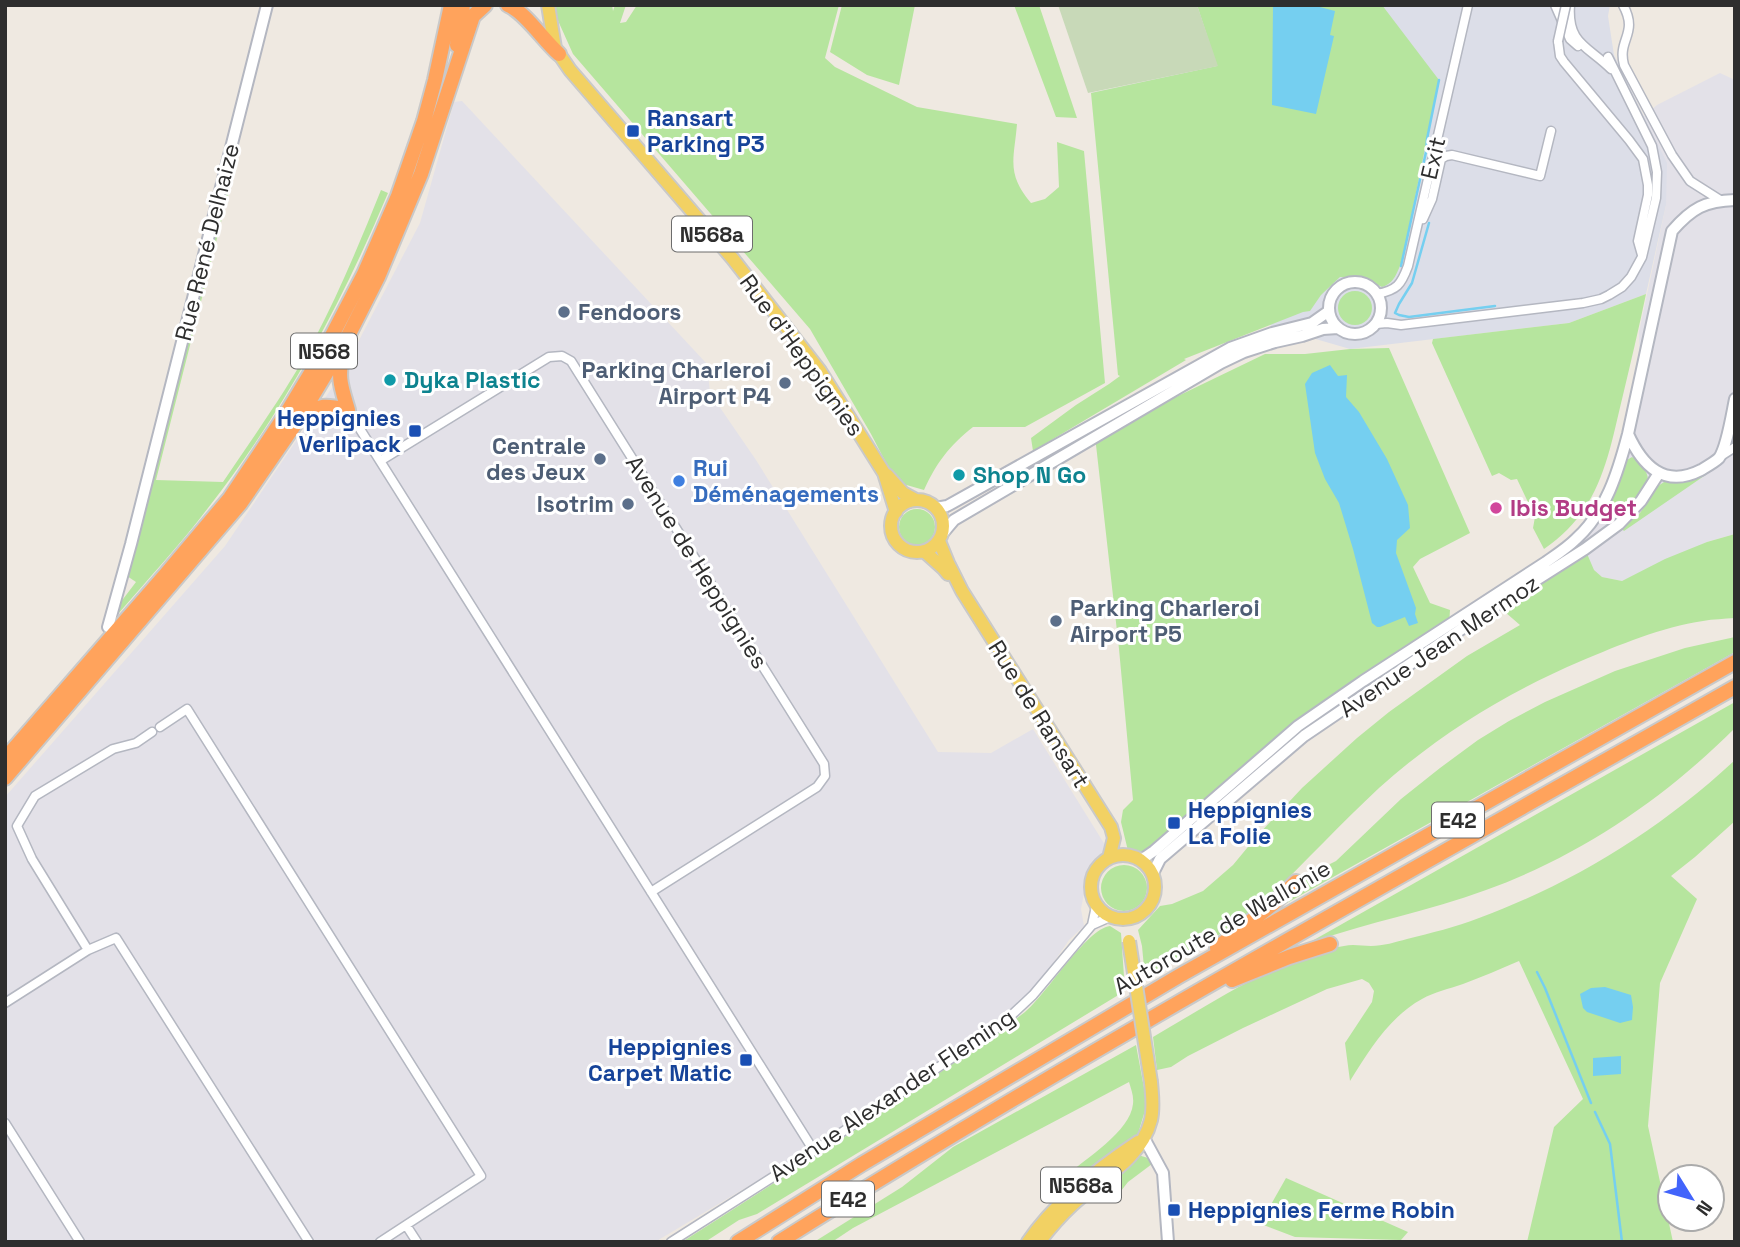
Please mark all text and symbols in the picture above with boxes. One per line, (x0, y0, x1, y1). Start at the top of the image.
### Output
place label: Ransart Parking P3 (647, 103, 765, 159)
marker: Ransart Parking P3 (625, 123, 641, 139)
street label: Exit (1414, 134, 1452, 182)
street label: Rue René Delhaize (168, 140, 246, 344)
road number: N568a (672, 216, 752, 252)
street label: Rue d'Heppignies (733, 268, 871, 442)
place label: Fendoors (578, 297, 681, 327)
marker: Fendoors (556, 304, 572, 320)
road number: N568 (291, 334, 357, 368)
place label: Parking Charleroi Airport P4 (582, 355, 771, 411)
place label: Dyka Plastic (404, 365, 540, 395)
marker: Dyka Plastic (382, 372, 398, 388)
marker: Parking Charleroi Airport P4 (777, 375, 793, 391)
place label: Heppignies Verlipack (277, 403, 401, 459)
marker: Heppignies Verlipack (407, 423, 423, 439)
place label: Centrale des Jeux (486, 431, 586, 487)
street label: Avenue de Heppignies (619, 450, 775, 674)
marker: Centrale des Jeux (592, 451, 608, 467)
place label: Rui Déménagements (693, 453, 879, 509)
place label: Shop N Go (973, 460, 1086, 490)
marker: Shop N Go (951, 467, 967, 483)
marker: Rui Déménagements (671, 473, 687, 489)
place label: Isotrim (537, 489, 614, 519)
place label: Ibis Budget (1510, 493, 1637, 523)
marker: Isotrim (620, 496, 636, 512)
marker: Ibis Budget (1488, 500, 1504, 516)
street label: Avenue Jean Mermoz (1333, 568, 1545, 724)
place label: Parking Charleroi Airport P5 (1070, 593, 1260, 649)
marker: Parking Charleroi Airport P5 (1048, 613, 1064, 629)
street label: Rue de Ransart (982, 634, 1096, 794)
place label: Heppignies La Folie (1188, 795, 1312, 851)
road number: E42 (1432, 802, 1484, 838)
marker: Heppignies La Folie (1166, 815, 1182, 831)
street label: Autoroute de Wallonie (1108, 853, 1336, 1001)
street label: Avenue Alexander Fleming (764, 1002, 1020, 1188)
place label: Heppignies Carpet Matic (588, 1032, 732, 1088)
marker: Heppignies Carpet Matic (738, 1052, 754, 1068)
north arrow (1656, 1163, 1726, 1233)
road number: N568a (1041, 1168, 1121, 1202)
road number: E42 (822, 1182, 874, 1216)
place label: Heppignies Ferme Robin (1188, 1195, 1455, 1225)
text: N (1690, 1195, 1718, 1221)
marker: Heppignies Ferme Robin (1166, 1202, 1182, 1218)

